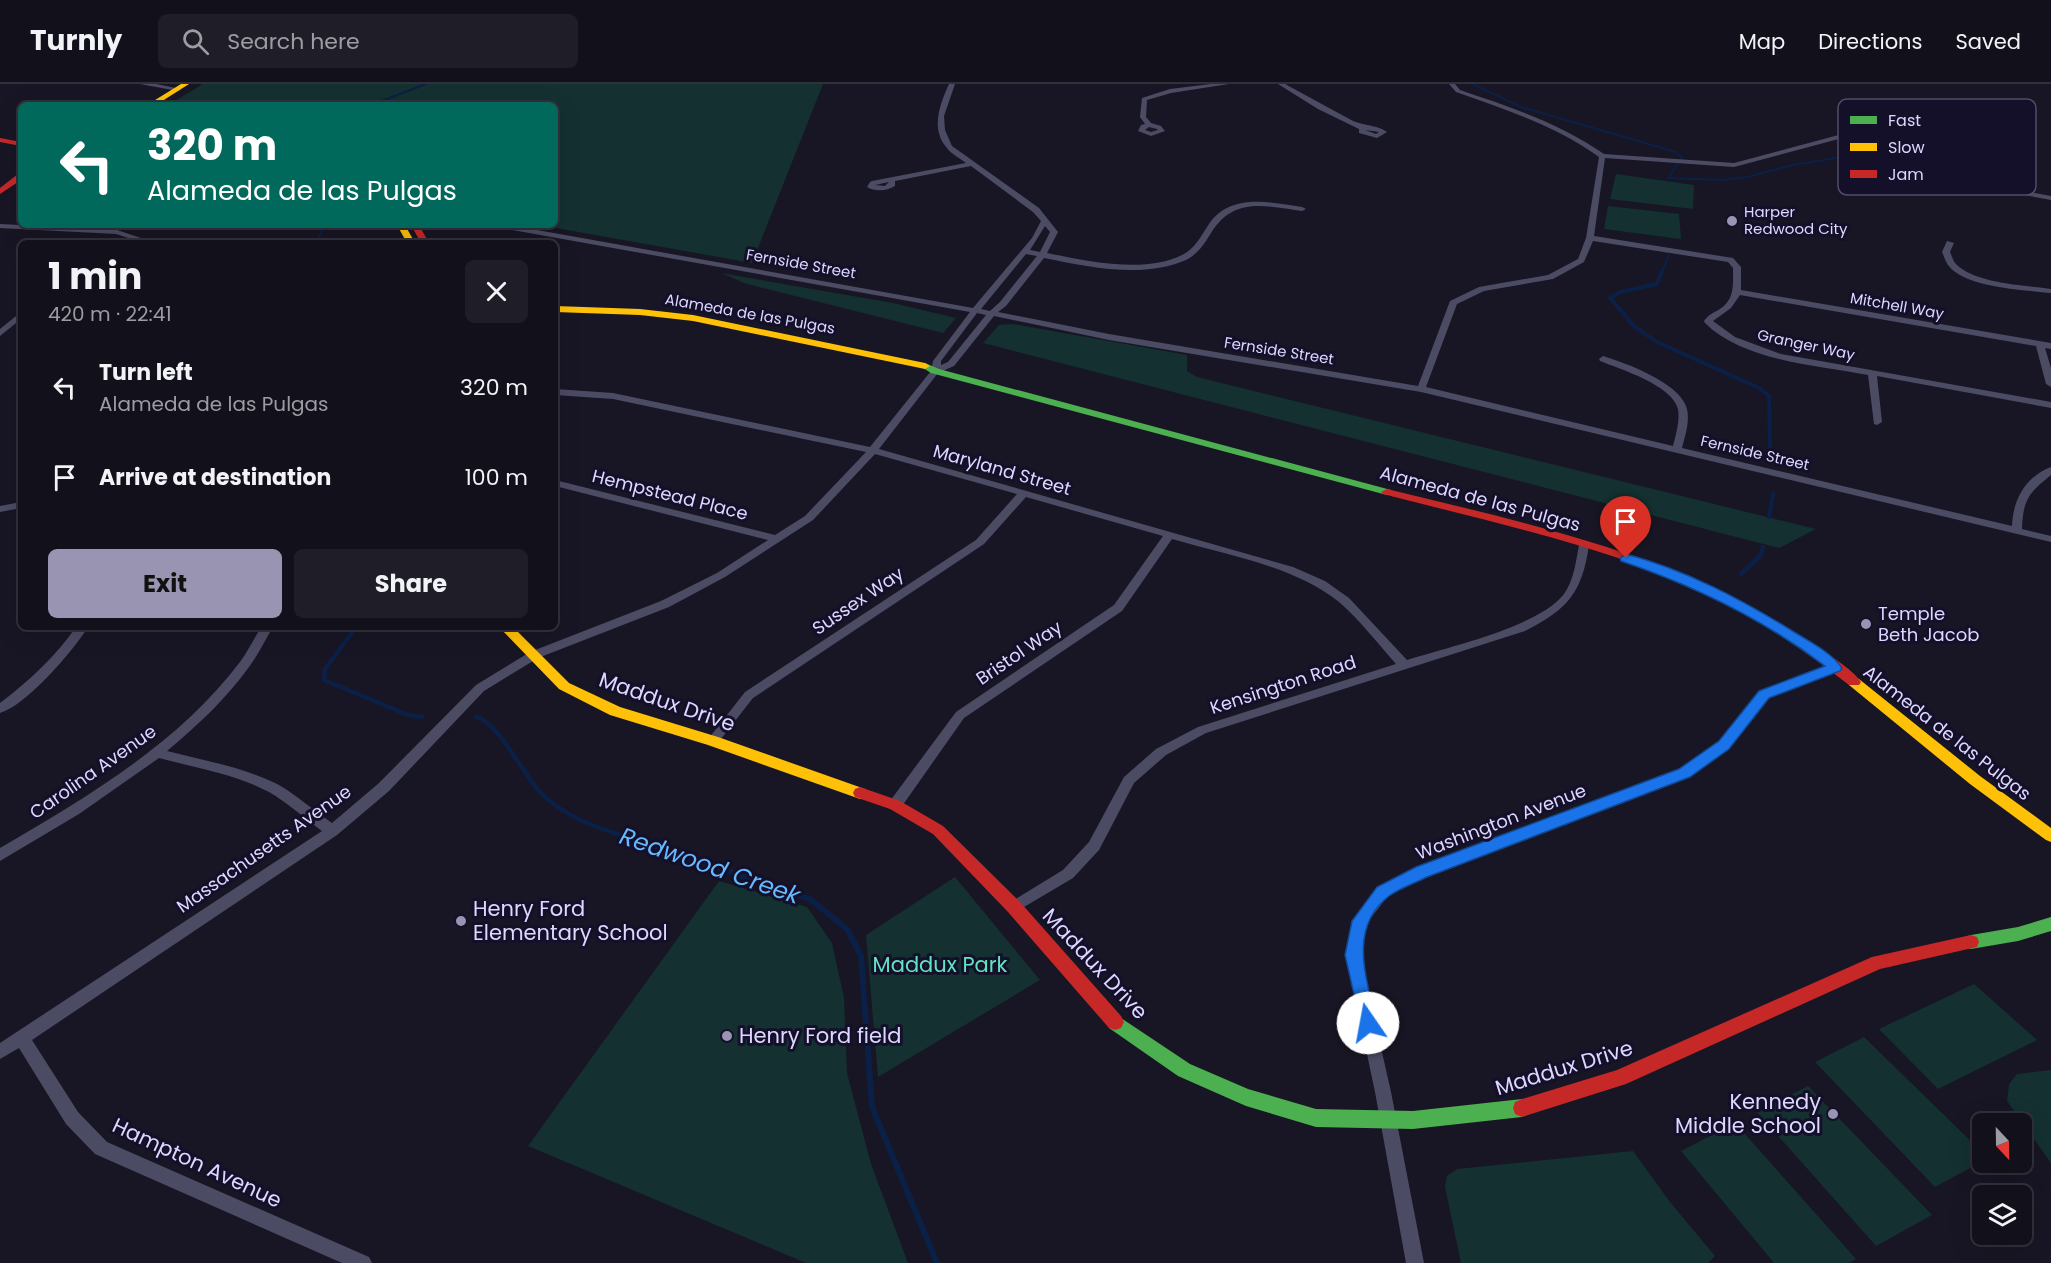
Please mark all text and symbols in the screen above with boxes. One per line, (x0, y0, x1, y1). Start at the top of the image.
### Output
search box (158, 14, 578, 68)
text: Turnly (30, 21, 122, 60)
icon: search (179, 25, 212, 58)
text: Search here (227, 26, 360, 57)
text: Map (1739, 27, 1785, 56)
text: Directions (1818, 27, 1922, 56)
text: Saved (1955, 27, 2021, 56)
legend (1838, 99, 2036, 195)
text: Fast (1888, 109, 1921, 132)
text: 320 m (147, 116, 277, 175)
icon: left (48, 126, 126, 204)
text: Slow (1888, 136, 1925, 159)
text: Jam (1888, 163, 1924, 186)
text: Alameda de las Pulgas (147, 172, 457, 209)
place label: Harper Redwood City (1744, 201, 1848, 239)
marker: Harper Redwood City (1725, 214, 1739, 228)
street label: Fernside Street (745, 244, 858, 283)
text: 1 min (48, 251, 142, 302)
button: close (465, 260, 528, 323)
street label: Mitchell Way (1849, 287, 1946, 324)
street label: Alameda de las Pulgas (663, 288, 837, 339)
text: 420 m · 22:41 (48, 300, 172, 328)
street label: Granger Way (1755, 324, 1857, 365)
street label: Fernside Street (1223, 331, 1336, 370)
text: Turn left (99, 357, 193, 388)
icon: left (48, 371, 81, 404)
text: 320 m (460, 372, 528, 403)
text: Alameda de las Pulgas (99, 390, 329, 418)
street label: Fernside Street (1699, 430, 1812, 475)
street label: Maryland Street (930, 438, 1074, 501)
street label: Alameda de las Pulgas (1377, 460, 1583, 537)
icon: arrive (48, 461, 81, 494)
text: Arrive at destination (99, 462, 331, 493)
text: 100 m (465, 462, 528, 493)
street label: Hempstead Place (590, 463, 751, 526)
pin (1600, 496, 1651, 558)
icon: arrive (1609, 505, 1642, 538)
button: Exit (48, 549, 282, 618)
button: Share (294, 549, 528, 618)
street label: Sussex Way (807, 561, 908, 640)
place label: Temple Beth Jacob (1878, 601, 1979, 647)
street label: Bristol Way (971, 615, 1067, 691)
marker: Temple Beth Jacob (1859, 617, 1873, 631)
street label: Kensington Road (1207, 649, 1359, 720)
street label: Alameda de las Pulgas (1858, 659, 2036, 806)
street label: Maddux Drive (595, 665, 739, 738)
street label: Carolina Avenue (24, 719, 161, 825)
street label: Washington Avenue (1412, 777, 1590, 866)
street label: Massachusetts Avenue (171, 779, 356, 918)
water label: Redwood Creek (615, 819, 806, 912)
place label: Henry Ford Elementary School (473, 894, 668, 947)
street label: Maddux Drive (1036, 902, 1155, 1026)
marker: Henry Ford Elementary School (454, 914, 468, 928)
park label: Maddux Park (873, 950, 1008, 979)
position arrow (1336, 991, 1400, 1055)
place label: Henry Ford field (739, 1021, 901, 1050)
marker: Henry Ford field (720, 1029, 734, 1043)
street label: Maddux Drive (1492, 1033, 1636, 1102)
place label: Kennedy Middle School (1675, 1087, 1821, 1140)
marker: Kennedy Middle School (1826, 1107, 1840, 1121)
street label: Hampton Avenue (108, 1111, 287, 1214)
north arrow (1972, 1113, 2032, 1173)
map controls (1972, 1113, 2032, 1245)
button: layers (1972, 1185, 2032, 1245)

